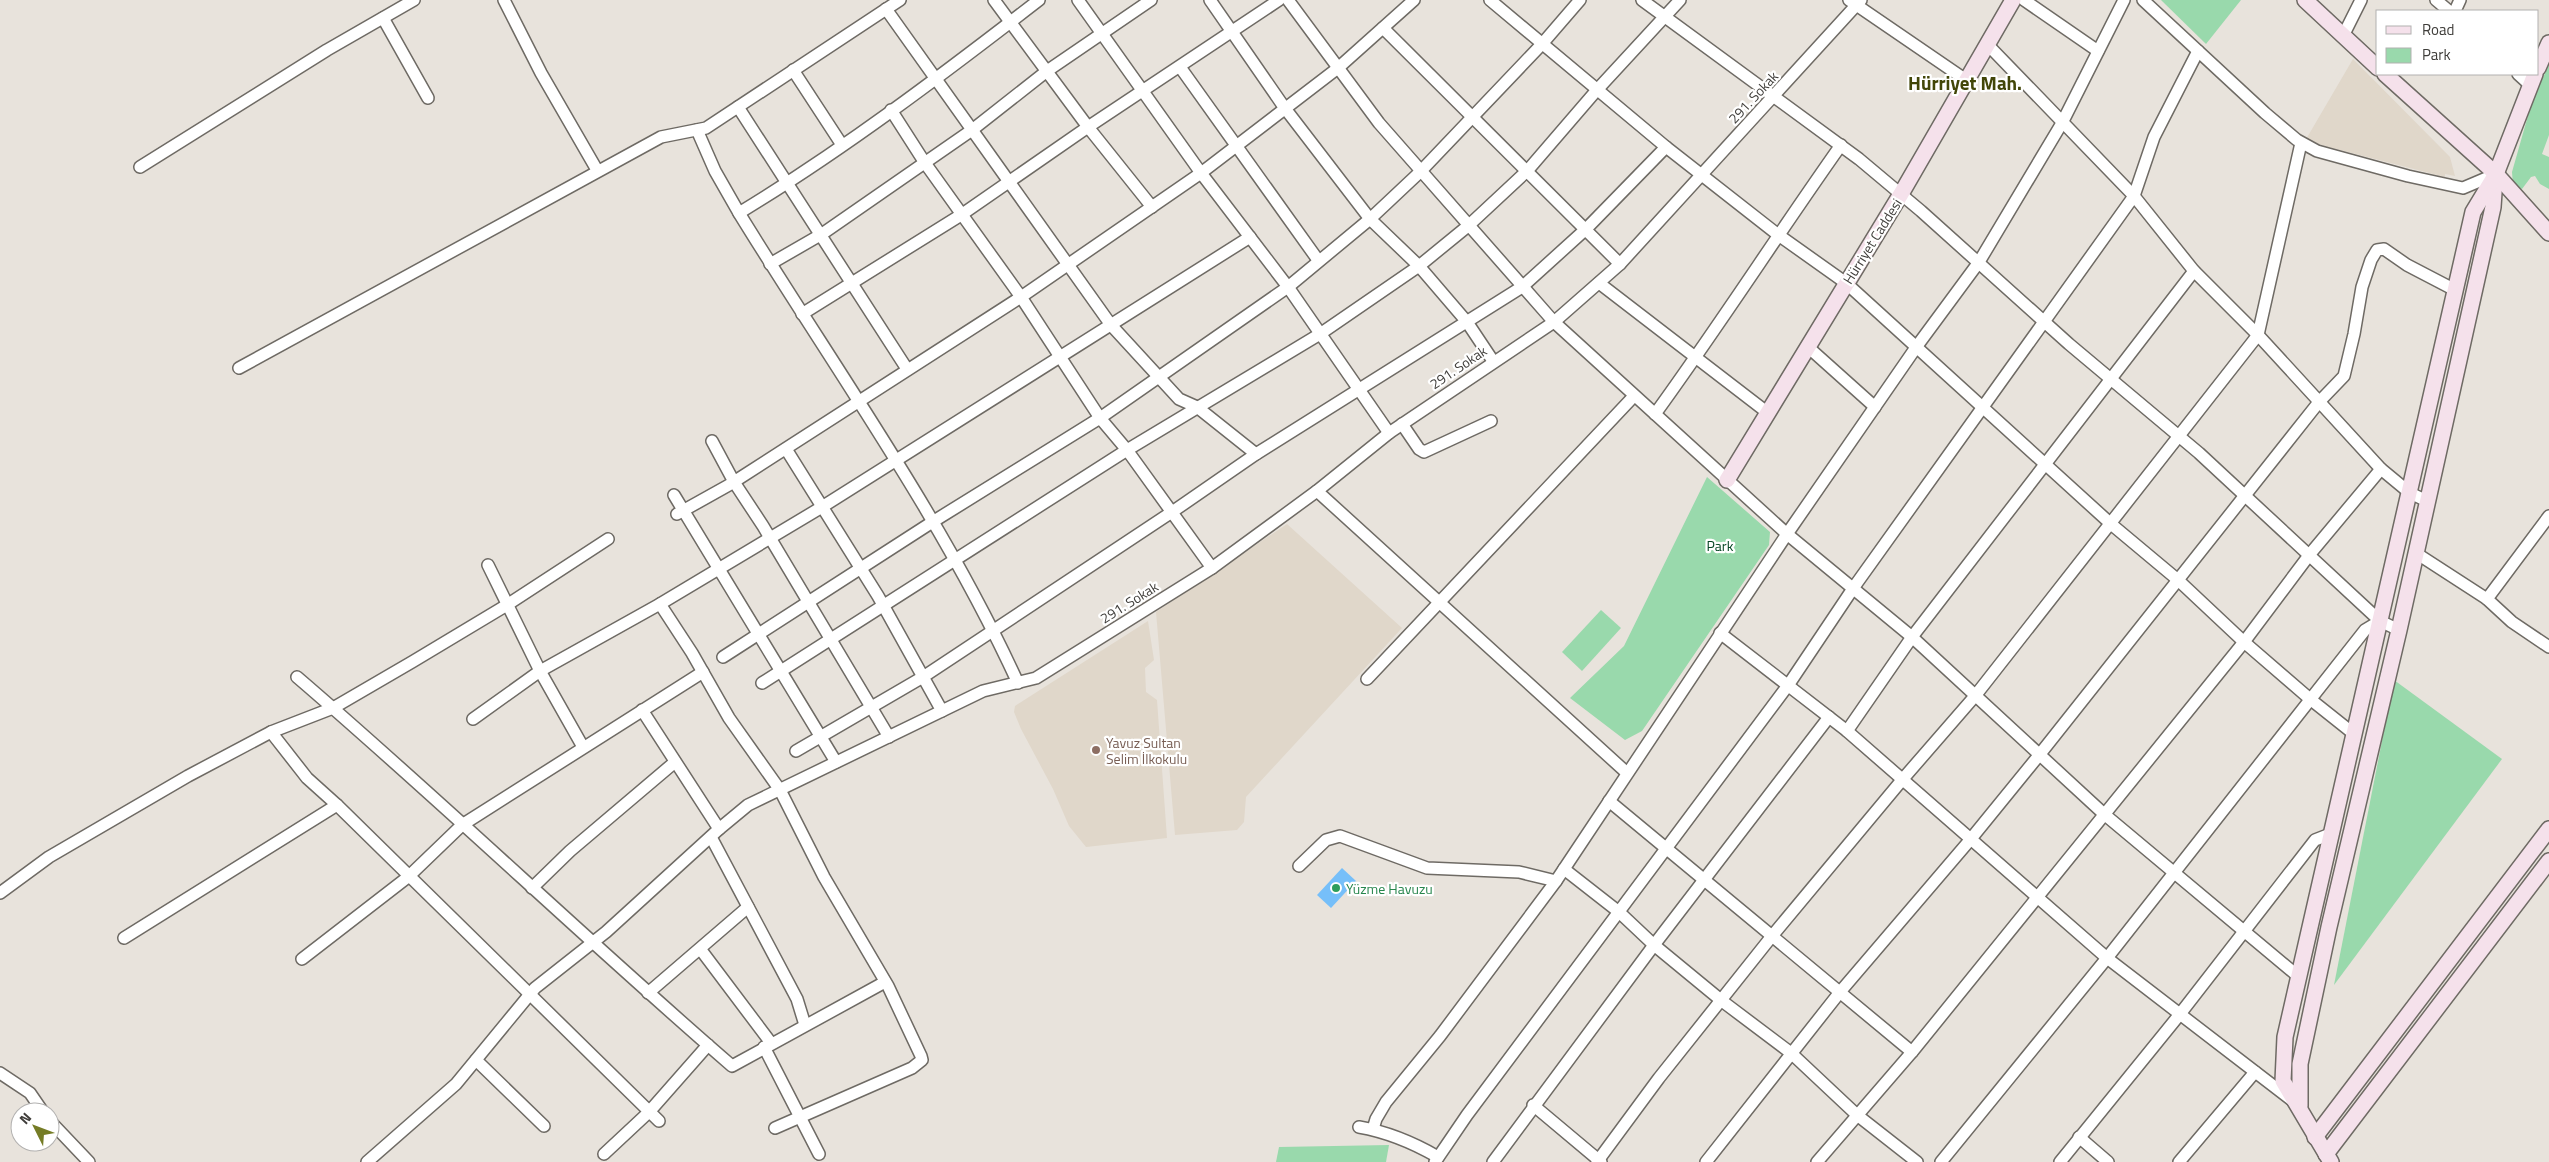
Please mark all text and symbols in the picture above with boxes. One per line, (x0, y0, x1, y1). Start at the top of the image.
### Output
legend (2376, 10, 2539, 75)
text: Road (2422, 18, 2454, 41)
text: Park (2422, 43, 2451, 66)
street label: 291. Sokak (1723, 66, 1783, 128)
district label: Hürriyet Mah. (1908, 68, 2022, 97)
street label: Hürriyet Caddesi (1837, 194, 1907, 288)
street label: 291. Sokak (1425, 340, 1491, 394)
park label: Park (1707, 535, 1734, 556)
street label: 291. Sokak (1096, 576, 1162, 628)
place label: Yavuz Sultan Selim İlkokulu (1106, 732, 1187, 769)
marker: Yavuz Sultan Selim İlkokulu (1090, 744, 1102, 756)
place label: Yüzme Havuzu (1346, 878, 1433, 899)
marker: Yüzme Havuzu (1330, 882, 1342, 894)
north arrow (10, 1102, 60, 1152)
text: N (14, 1107, 36, 1129)

